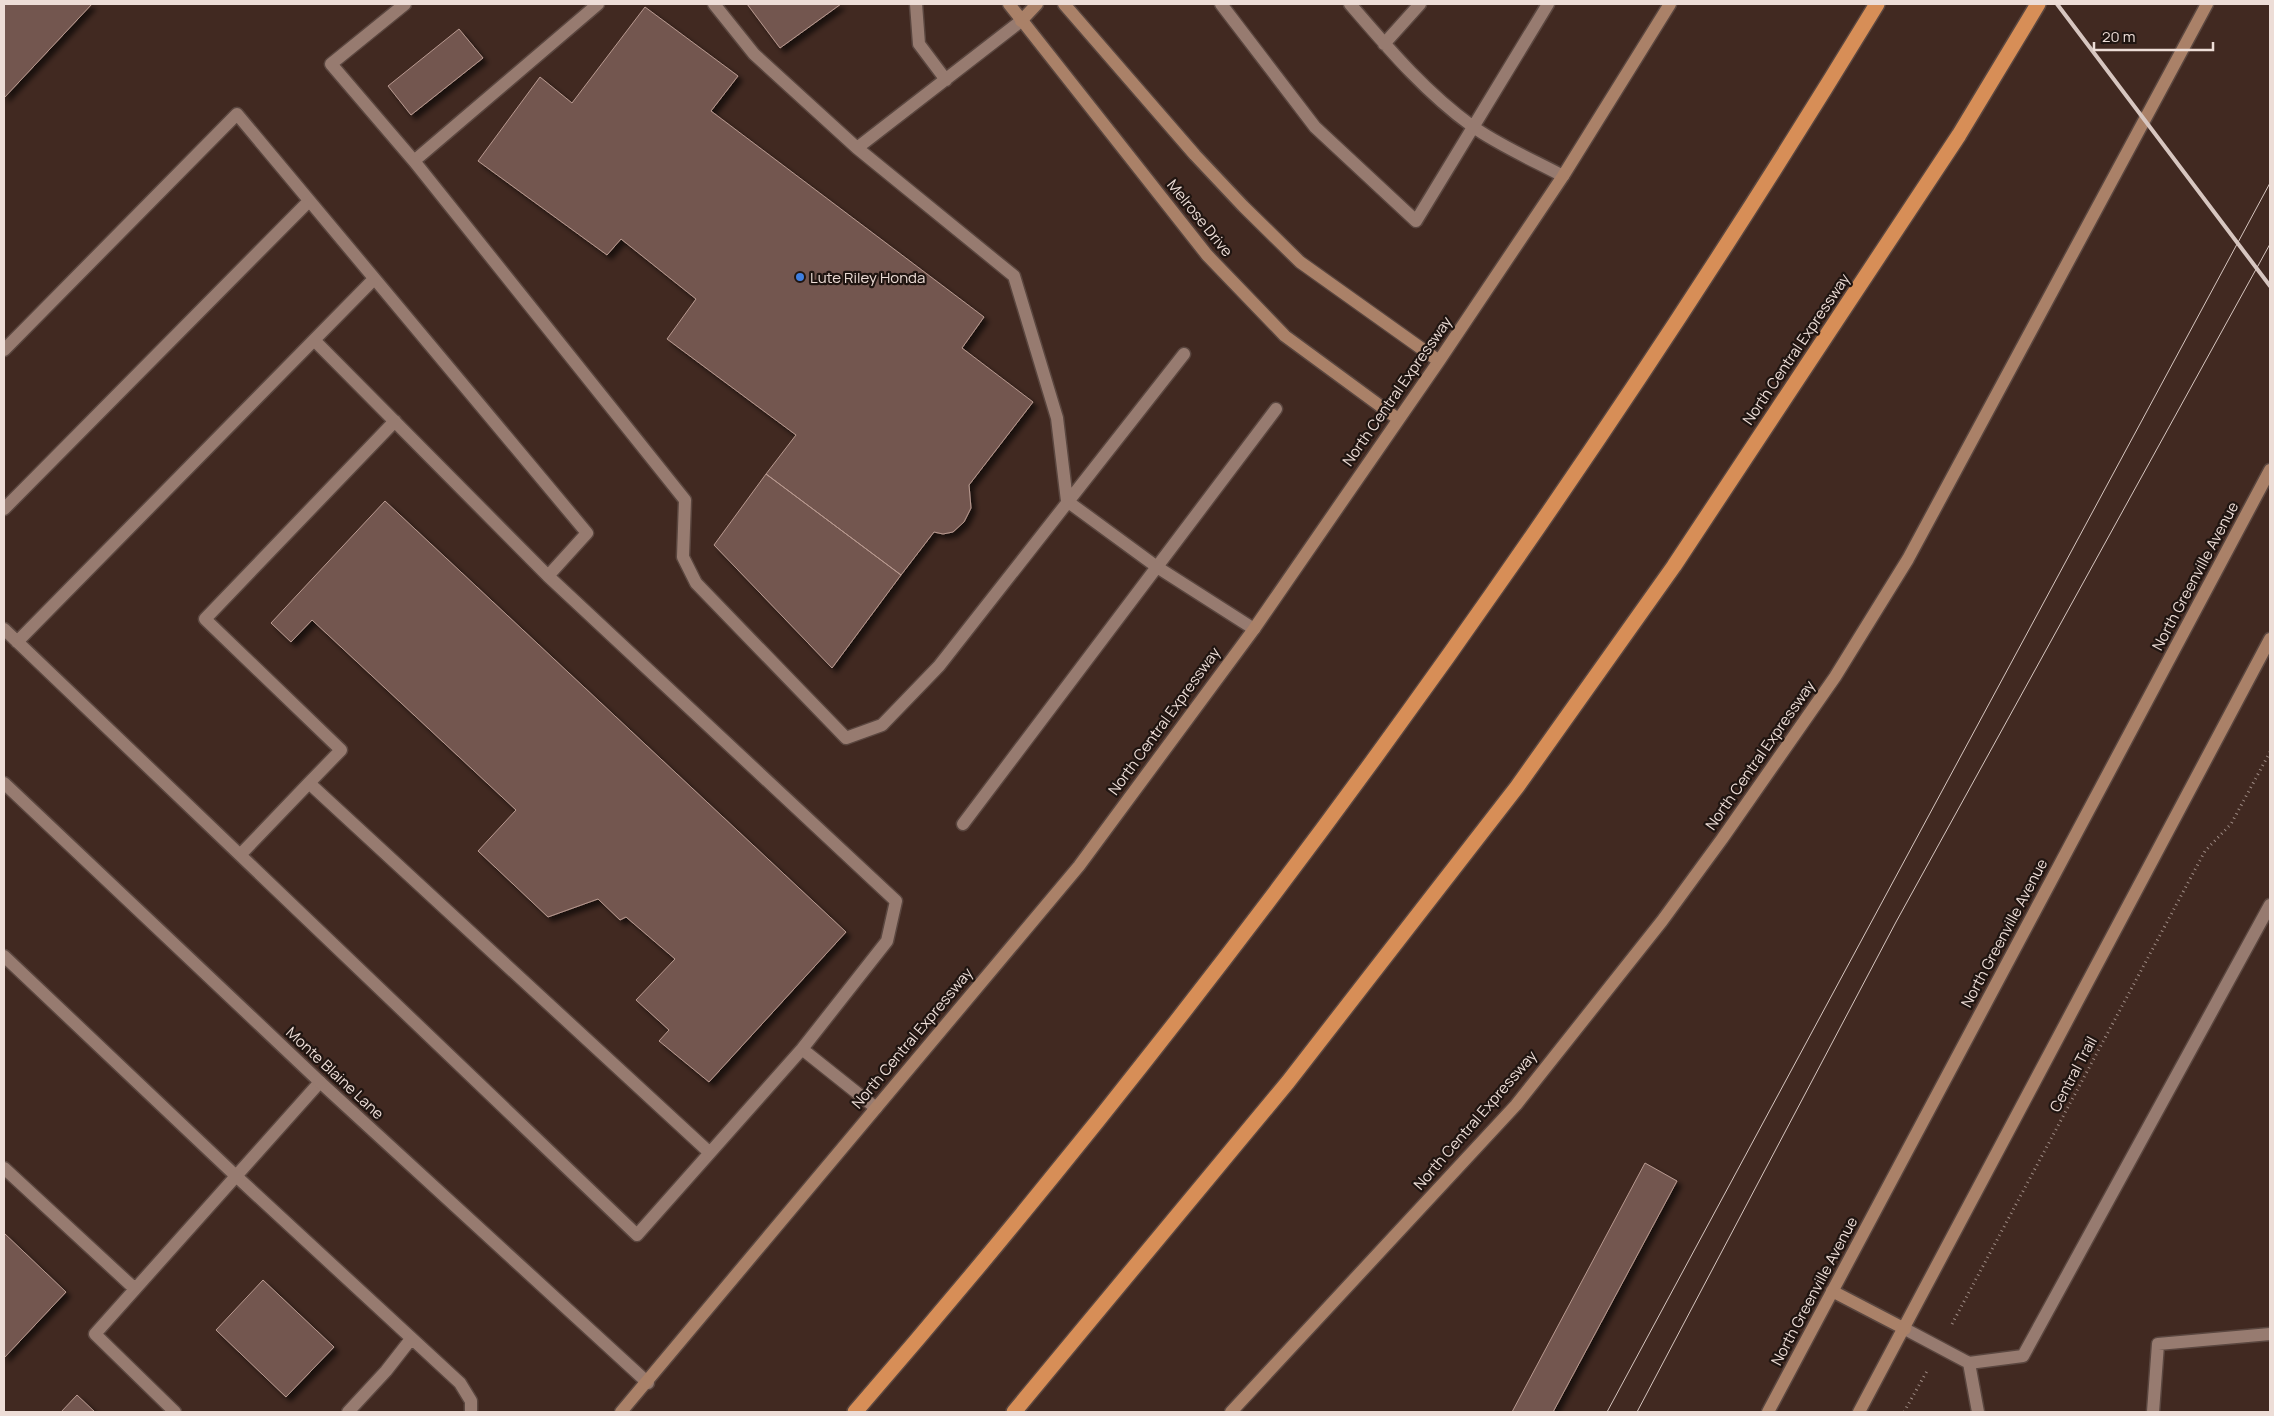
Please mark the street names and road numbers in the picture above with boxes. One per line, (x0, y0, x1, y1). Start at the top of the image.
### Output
street label: Melrose Drive (1162, 175, 1238, 261)
street label: North Central Expressway (1737, 269, 1855, 429)
street label: North Central Expressway (1337, 312, 1457, 470)
street label: North Greenville Avenue (2147, 498, 2243, 654)
street label: North Central Expressway (1103, 643, 1225, 799)
street label: North Central Expressway (1700, 676, 1820, 834)
street label: North Greenville Avenue (1956, 855, 2052, 1011)
street label: North Central Expressway (847, 963, 977, 1113)
street label: Monte Blaine Lane (282, 1022, 389, 1124)
street label: Central Trail (2044, 1033, 2102, 1115)
street label: North Central Expressway (1409, 1046, 1541, 1194)
street label: North Greenville Avenue (1766, 1213, 1862, 1369)

